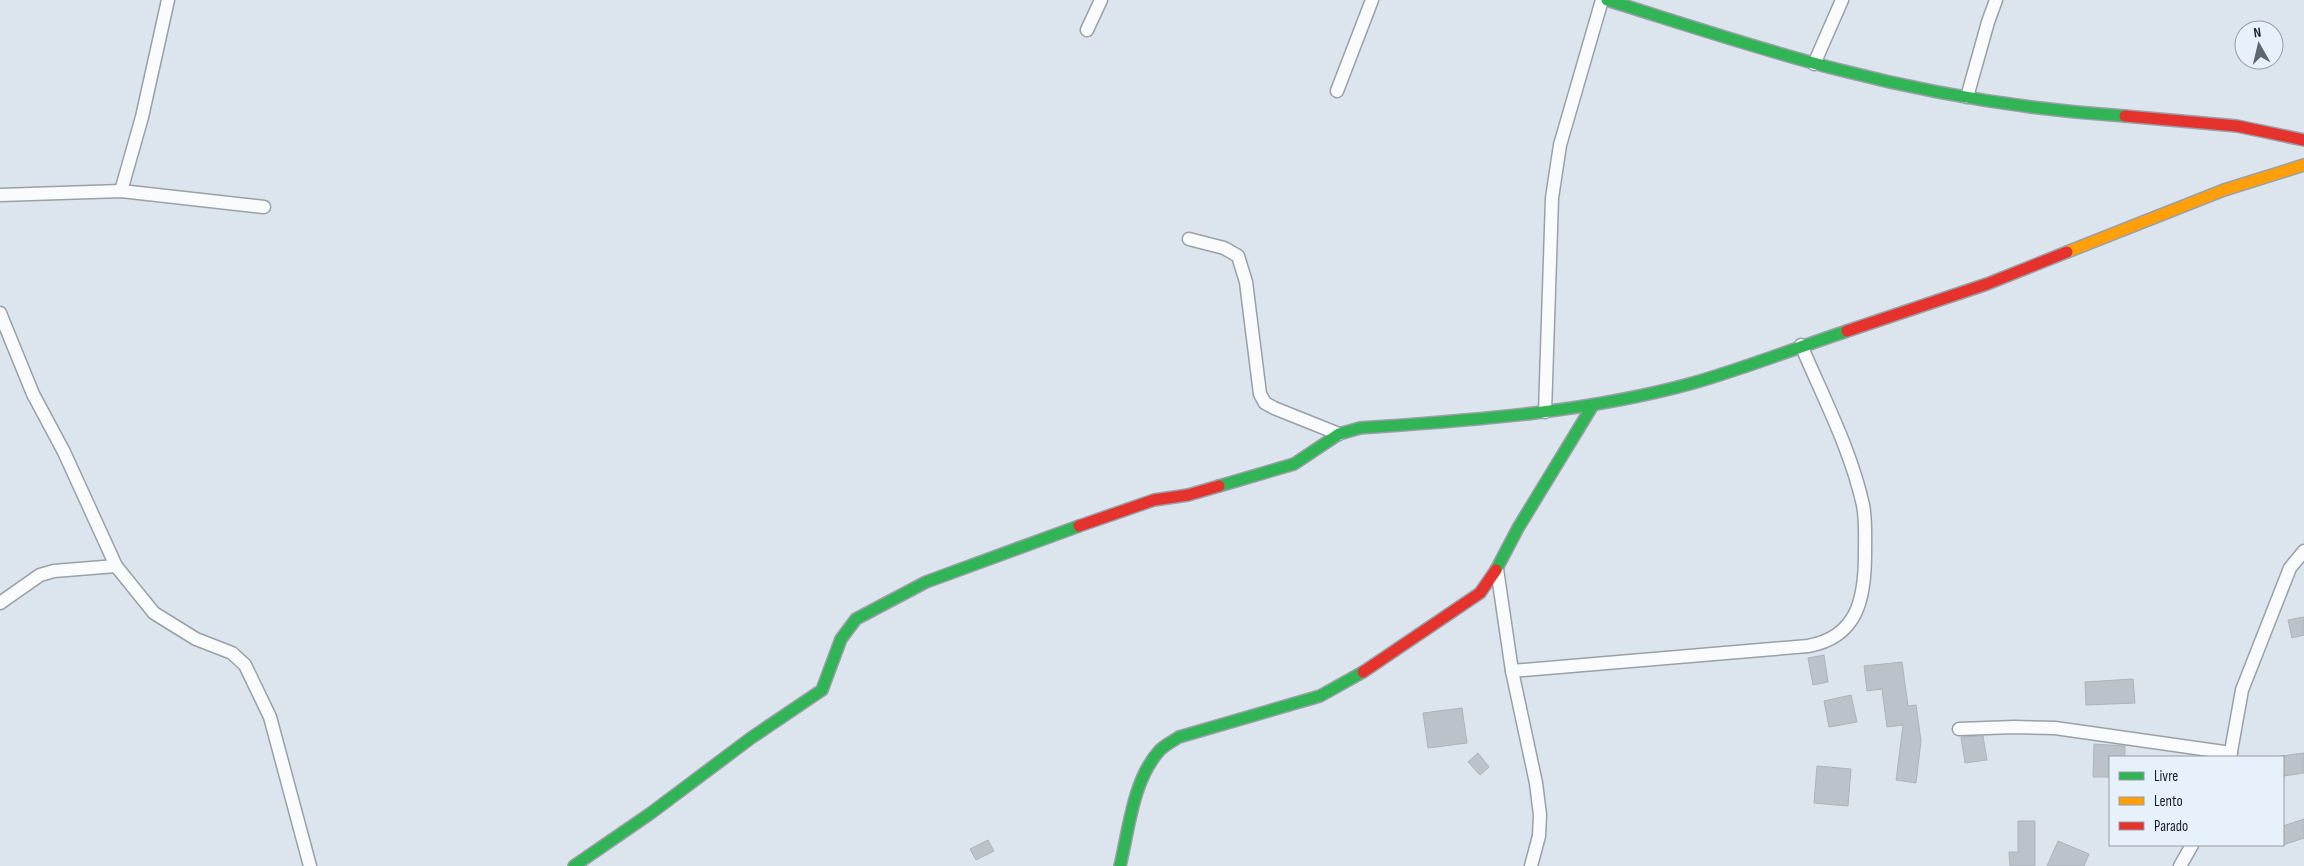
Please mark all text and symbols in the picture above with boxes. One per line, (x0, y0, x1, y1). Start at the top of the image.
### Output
north arrow (2234, 20, 2284, 70)
text: N (2252, 24, 2262, 42)
legend (2109, 756, 2284, 846)
text: Livre (2154, 767, 2178, 786)
text: Lento (2154, 792, 2183, 811)
text: Parado (2154, 817, 2188, 836)

